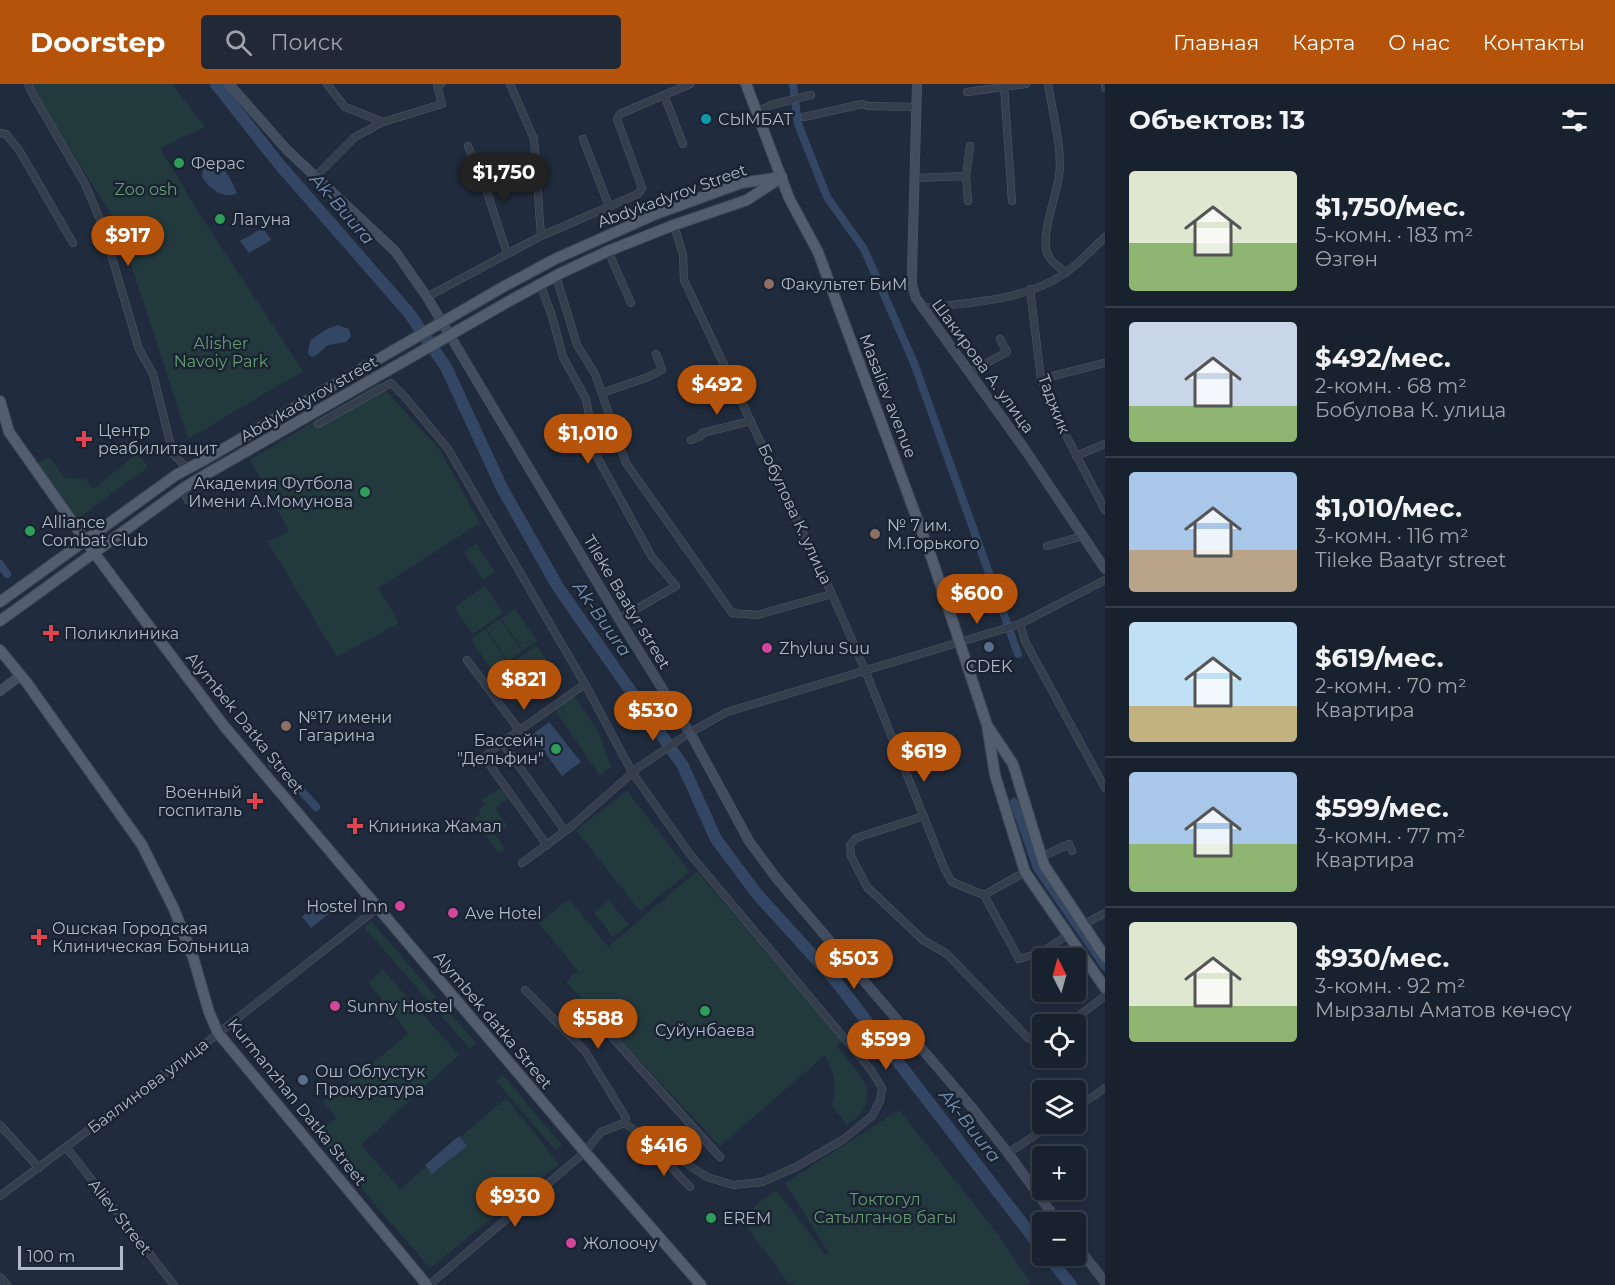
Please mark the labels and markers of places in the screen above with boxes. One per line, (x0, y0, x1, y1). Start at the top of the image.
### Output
place label: СЫМБАТ (718, 110, 793, 129)
marker: СЫМБАТ (699, 112, 713, 126)
pin: $1,750 (455, 153, 553, 204)
place label: Ферас (191, 154, 245, 173)
marker: Ферас (172, 156, 186, 170)
place label: Лагуна (232, 210, 291, 229)
marker: Лагуна (213, 212, 227, 226)
pin: $917 (92, 216, 164, 267)
place label: Факультет БиМ (781, 275, 907, 294)
marker: Факультет БиМ (762, 277, 776, 291)
pin: $492 (681, 365, 753, 416)
pin: $1,010 (539, 414, 637, 465)
place label: Центр реабилитацит (98, 421, 217, 458)
marker: Центр реабилитацит (75, 430, 93, 448)
place label: Академия Футбола Имени А.Момунова (188, 474, 353, 511)
marker: Академия Футбола Имени А.Момунова (358, 485, 372, 499)
place label: Alliance Combat Club (42, 513, 148, 550)
place label: № 7 им. М.Горького (887, 516, 980, 553)
marker: Alliance Combat Club (23, 524, 37, 538)
marker: № 7 им. М.Горького (868, 527, 882, 541)
pin: $600 (941, 574, 1013, 625)
marker: Поликлиника (42, 624, 60, 642)
place label: Поликлиника (64, 624, 179, 643)
place label: Zhyluu Suu (779, 639, 870, 658)
marker: CDEK (982, 640, 996, 654)
marker: Zhyluu Suu (760, 641, 774, 655)
place label: CDEK (966, 657, 1013, 676)
pin: $821 (488, 660, 560, 711)
pin: $530 (617, 691, 689, 742)
place label: №17 имени Гагарина (298, 708, 392, 745)
marker: №17 имени Гагарина (279, 719, 293, 733)
place label: Бассейн "Дельфин" (457, 731, 544, 768)
pin: $619 (888, 732, 960, 783)
marker: Бассейн "Дельфин" (549, 742, 563, 756)
place label: Военный госпиталь (158, 783, 242, 820)
marker: Военный госпиталь (246, 792, 264, 810)
marker: Клиника Жамал (346, 817, 364, 835)
place label: Клиника Жамал (368, 817, 502, 836)
place label: Hostel Inn (306, 897, 388, 916)
marker: Hostel Inn (393, 899, 407, 913)
place label: Ave Hotel (465, 904, 542, 923)
marker: Ave Hotel (446, 906, 460, 920)
place label: Ошская Городская Клиническая Больница (52, 919, 250, 956)
marker: Ошская Городская Клиническая Больница (30, 928, 48, 946)
pin: $503 (818, 939, 890, 990)
place label: Sunny Hostel (347, 997, 453, 1016)
marker: Sunny Hostel (328, 999, 342, 1013)
pin: $588 (562, 999, 634, 1050)
marker: Суйунбаева (698, 1004, 712, 1018)
pin: $599 (850, 1020, 922, 1071)
place label: Суйунбаева (655, 1021, 755, 1040)
place label: Ош Облустук Прокуратура (315, 1062, 426, 1099)
marker: Ош Облустук Прокуратура (296, 1073, 310, 1087)
pin: $416 (628, 1126, 700, 1177)
pin: $930 (479, 1177, 551, 1228)
place label: EREM (723, 1209, 771, 1228)
marker: EREM (704, 1211, 718, 1225)
place label: Жолоочу (583, 1234, 658, 1253)
marker: Жолоочу (564, 1236, 578, 1250)

